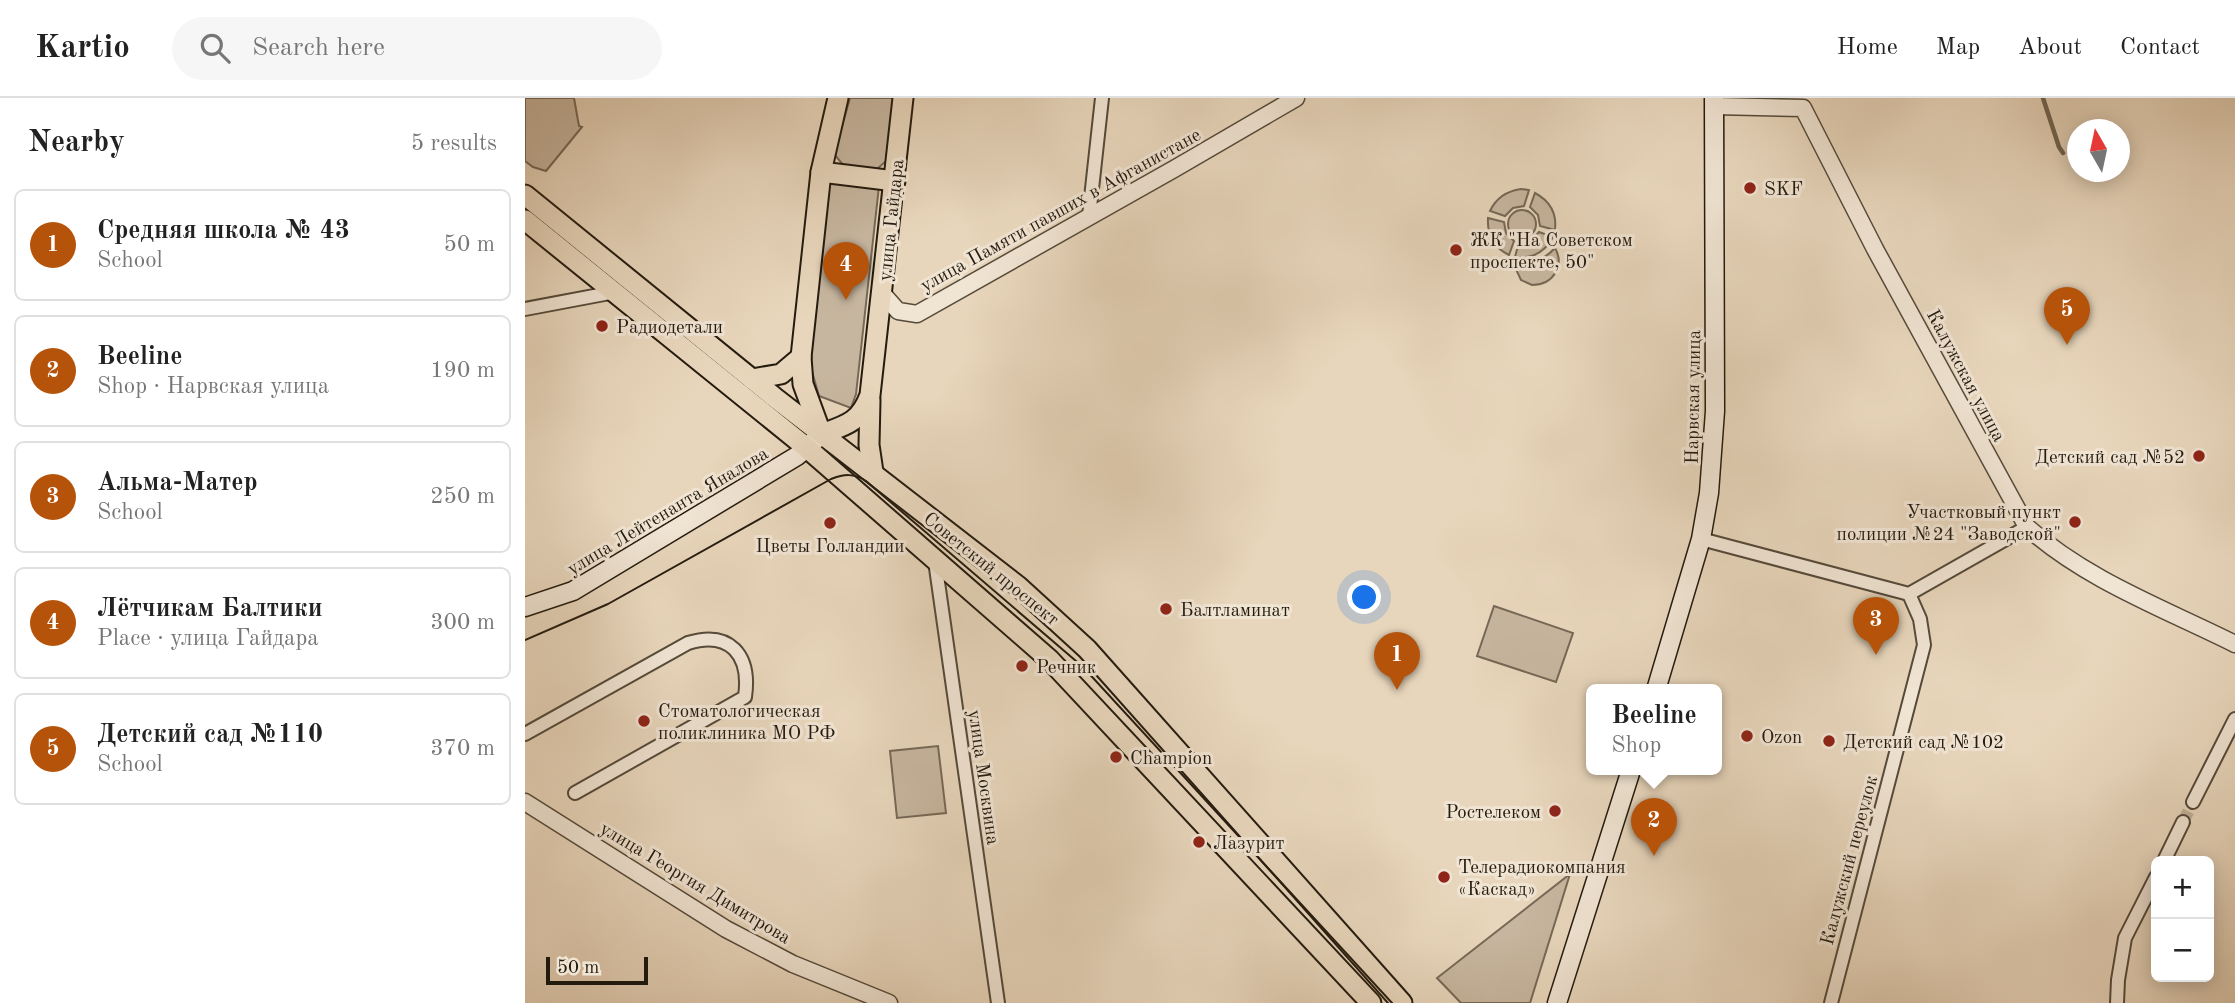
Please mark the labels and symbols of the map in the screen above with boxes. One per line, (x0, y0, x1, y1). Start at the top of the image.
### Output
north arrow (2067, 119, 2130, 182)
street label: улица Памяти павших в Афганистане (918, 126, 1205, 296)
street label: улица Гайдара (877, 158, 908, 282)
marker: SKF (1742, 180, 1758, 196)
place label: SKF (1764, 181, 1803, 200)
place label: ЖК "На Советском проспекте, 50" (1470, 232, 1633, 273)
pin: 4 (823, 242, 869, 300)
marker: ЖК "На Советском проспекте, 50" (1448, 242, 1464, 258)
pin: 5 (2044, 287, 2090, 345)
street label: Калужская улица (1922, 307, 2008, 446)
marker: Радиодетали (594, 318, 610, 334)
place label: Радиодетали (616, 319, 723, 338)
street label: Нарвская улица (1684, 329, 1705, 464)
street label: улица Лейтенанта Яналова (564, 444, 773, 580)
marker: Детский сад №52 (2191, 448, 2207, 464)
place label: Детский сад №52 (2035, 449, 2185, 468)
place label: Участковый пункт полиции №24 "Заводской" (1837, 504, 2061, 545)
street label: Советский проспект (919, 510, 1062, 630)
marker: Участковый пункт полиции №24 "Заводской" (2067, 514, 2083, 530)
marker: Цветы Голландии (822, 515, 838, 531)
place label: Цветы Голландии (756, 538, 905, 557)
your location (1347, 580, 1381, 614)
pin: 3 (1853, 597, 1899, 655)
marker: Балтламинат (1158, 601, 1174, 617)
place label: Балтламинат (1180, 602, 1290, 621)
pin: 1 (1374, 632, 1420, 690)
marker: Речник (1014, 658, 1030, 674)
place label: Речник (1036, 659, 1097, 678)
place label: Стоматологическая поликлиника МО РФ (658, 703, 835, 744)
street label: улица Москвина (964, 709, 1001, 847)
marker: Стоматологическая поликлиника МО РФ (636, 713, 652, 729)
marker: Ozon (1739, 728, 1755, 744)
place label: Ozon (1761, 729, 1802, 748)
marker: Детский сад №102 (1821, 733, 1837, 749)
place label: Детский сад №102 (1843, 734, 2004, 753)
marker: Champion (1108, 749, 1124, 765)
place label: Champion (1130, 750, 1212, 769)
street label: Калужский переулок (1819, 773, 1882, 948)
pin: 2 (1631, 798, 1677, 856)
marker: Ростелеком (1547, 803, 1563, 819)
place label: Ростелеком (1446, 804, 1541, 823)
street label: улица Георгия Димитрова (596, 820, 794, 949)
marker: Лазурит (1191, 834, 1207, 850)
place label: Лазурит (1213, 835, 1285, 854)
place label: Телерадиокомпания «Каскад» (1458, 859, 1626, 900)
marker: Телерадиокомпания «Каскад» (1436, 869, 1452, 885)
scale bar (546, 954, 647, 986)

